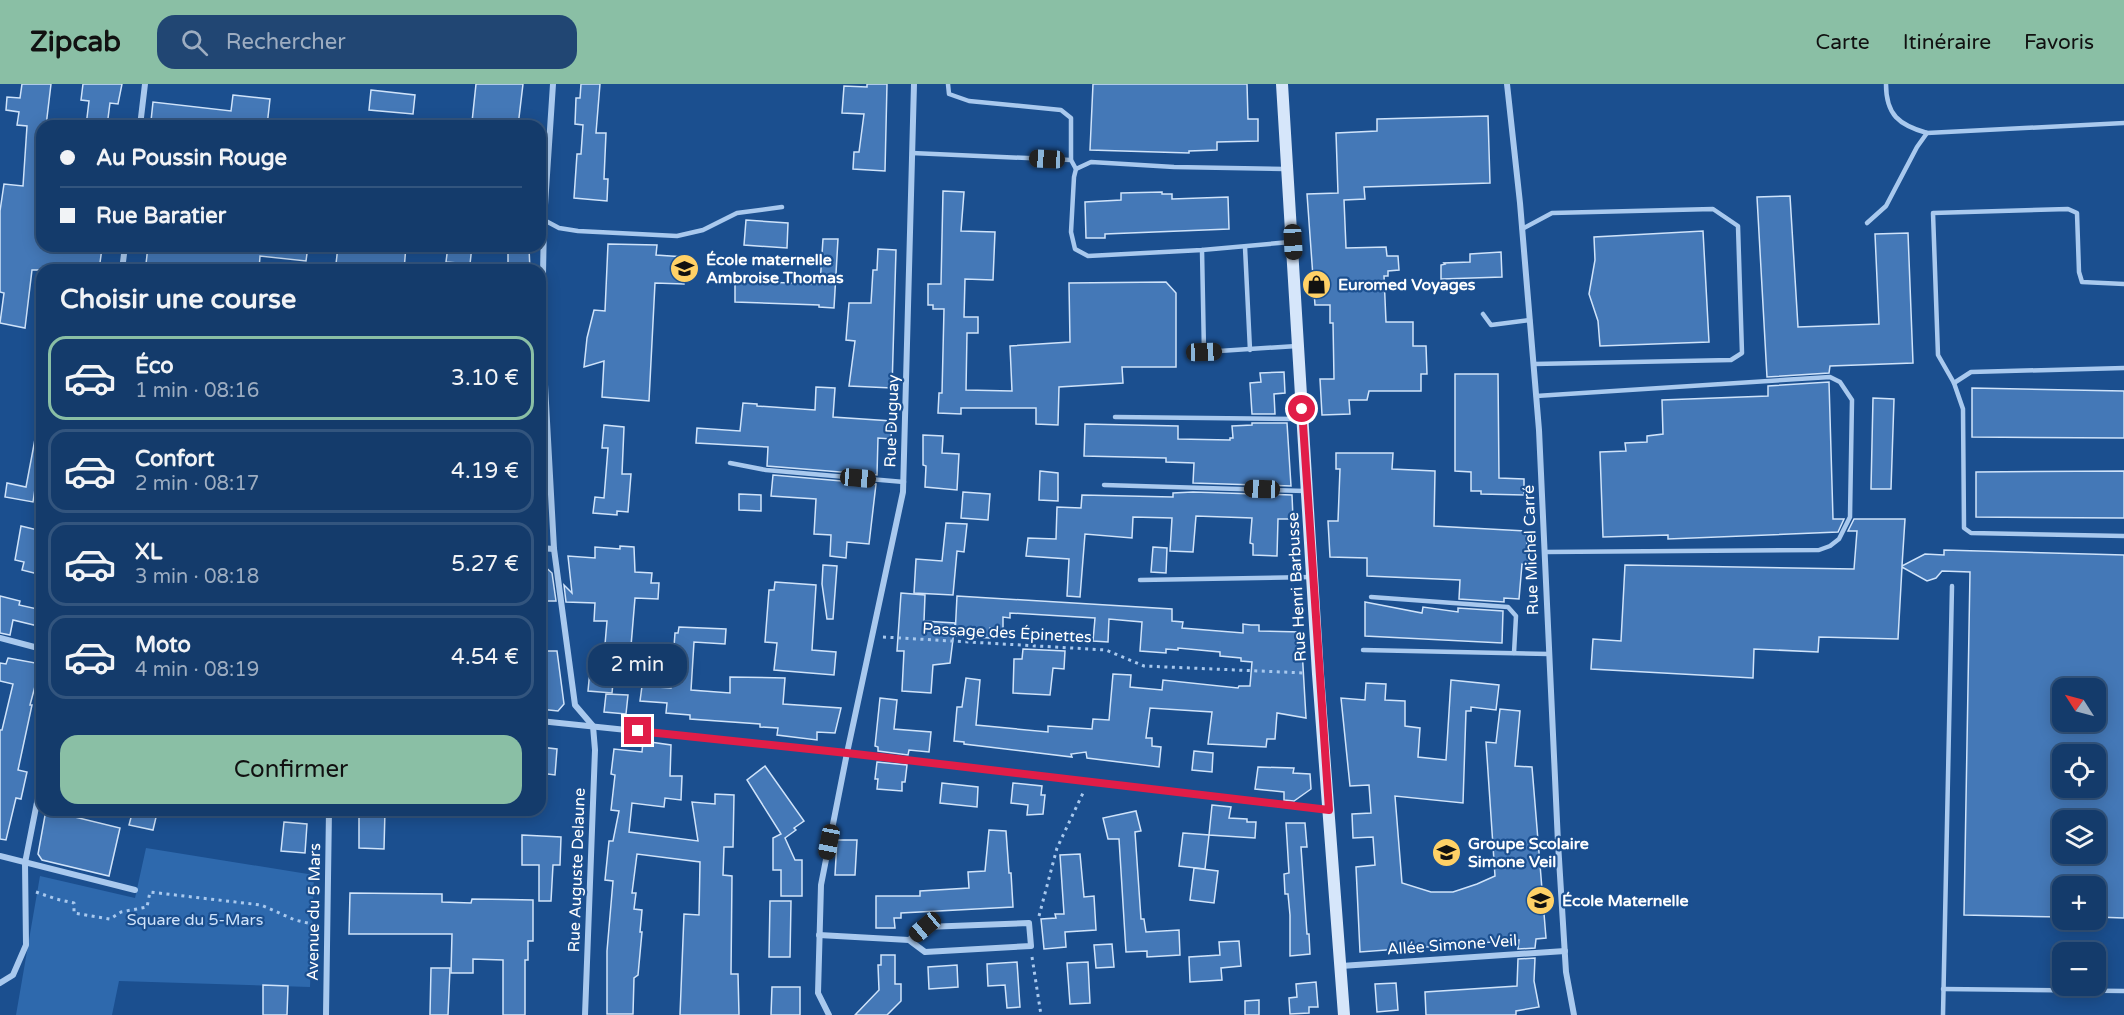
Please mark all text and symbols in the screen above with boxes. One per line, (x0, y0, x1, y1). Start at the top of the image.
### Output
search box (157, 15, 577, 69)
text: Zipcab (30, 25, 121, 59)
icon: search (178, 26, 211, 59)
text: Rechercher (226, 29, 346, 55)
text: Carte (1816, 30, 1870, 55)
text: Itinéraire (1903, 30, 1991, 55)
text: Favoris (2024, 30, 2094, 55)
text: Au Poussin Rouge (96, 145, 287, 171)
car (1029, 149, 1065, 169)
text: Rue Baratier (96, 203, 226, 229)
car (1283, 224, 1303, 260)
place label: École maternelle Ambroise Thomas (706, 250, 844, 288)
school or university icon: École maternelle Ambroise Thomas (669, 253, 701, 285)
shop icon: Euromed Voyages (1301, 269, 1333, 301)
place label: Euromed Voyages (1338, 275, 1476, 295)
text: Choisir une course (60, 283, 296, 316)
car (1186, 342, 1222, 362)
icon: car (63, 351, 117, 405)
text: Éco (135, 353, 174, 379)
text: 3.10 € (451, 365, 519, 391)
street label: Rue Duguay (880, 374, 904, 468)
text: 1 min · 08:16 (135, 379, 259, 403)
route start (1288, 395, 1315, 422)
icon: car (63, 444, 117, 498)
text: Confort (135, 446, 214, 472)
text: 4.19 € (451, 458, 519, 484)
car (839, 467, 877, 489)
text: 2 min · 08:17 (135, 472, 259, 496)
car (1244, 479, 1280, 499)
street label: Rue Michel Carré (1519, 485, 1543, 615)
street label: Rue Henri Barbusse (1283, 512, 1311, 662)
icon: car (63, 537, 117, 591)
text: XL (135, 539, 162, 565)
text: 5.27 € (451, 551, 519, 577)
text: 3 min · 08:18 (135, 565, 259, 589)
street label: Passage des Épinettes (922, 619, 1092, 647)
icon: car (63, 630, 117, 684)
text: Moto (135, 632, 191, 658)
text: 4.54 € (451, 644, 519, 670)
callout: 2 min (588, 644, 688, 686)
text: 2 min (611, 653, 664, 677)
text: 4 min · 08:19 (135, 658, 259, 682)
north arrow (2052, 678, 2106, 732)
map controls (2052, 678, 2106, 996)
route end (624, 717, 651, 744)
button: Confirmer (60, 735, 522, 804)
button: locate (2052, 744, 2106, 798)
street label: Rue Auguste Delaune (564, 787, 590, 953)
button: layers (2052, 810, 2106, 864)
car (817, 823, 841, 861)
place label: Groupe Scolaire Simone Veil (1468, 834, 1589, 872)
school or university icon: Groupe Scolaire Simone Veil (1431, 837, 1463, 869)
street label: Avenue du 5 Mars (303, 843, 325, 981)
button: + (2052, 876, 2106, 930)
school or university icon: École Maternelle (1525, 885, 1557, 917)
place label: École Maternelle (1562, 891, 1689, 911)
car (905, 909, 945, 945)
park label: Square du 5-Mars (127, 910, 263, 930)
street label: Allée Simone Veil (1386, 930, 1518, 960)
button: − (2052, 942, 2106, 996)

